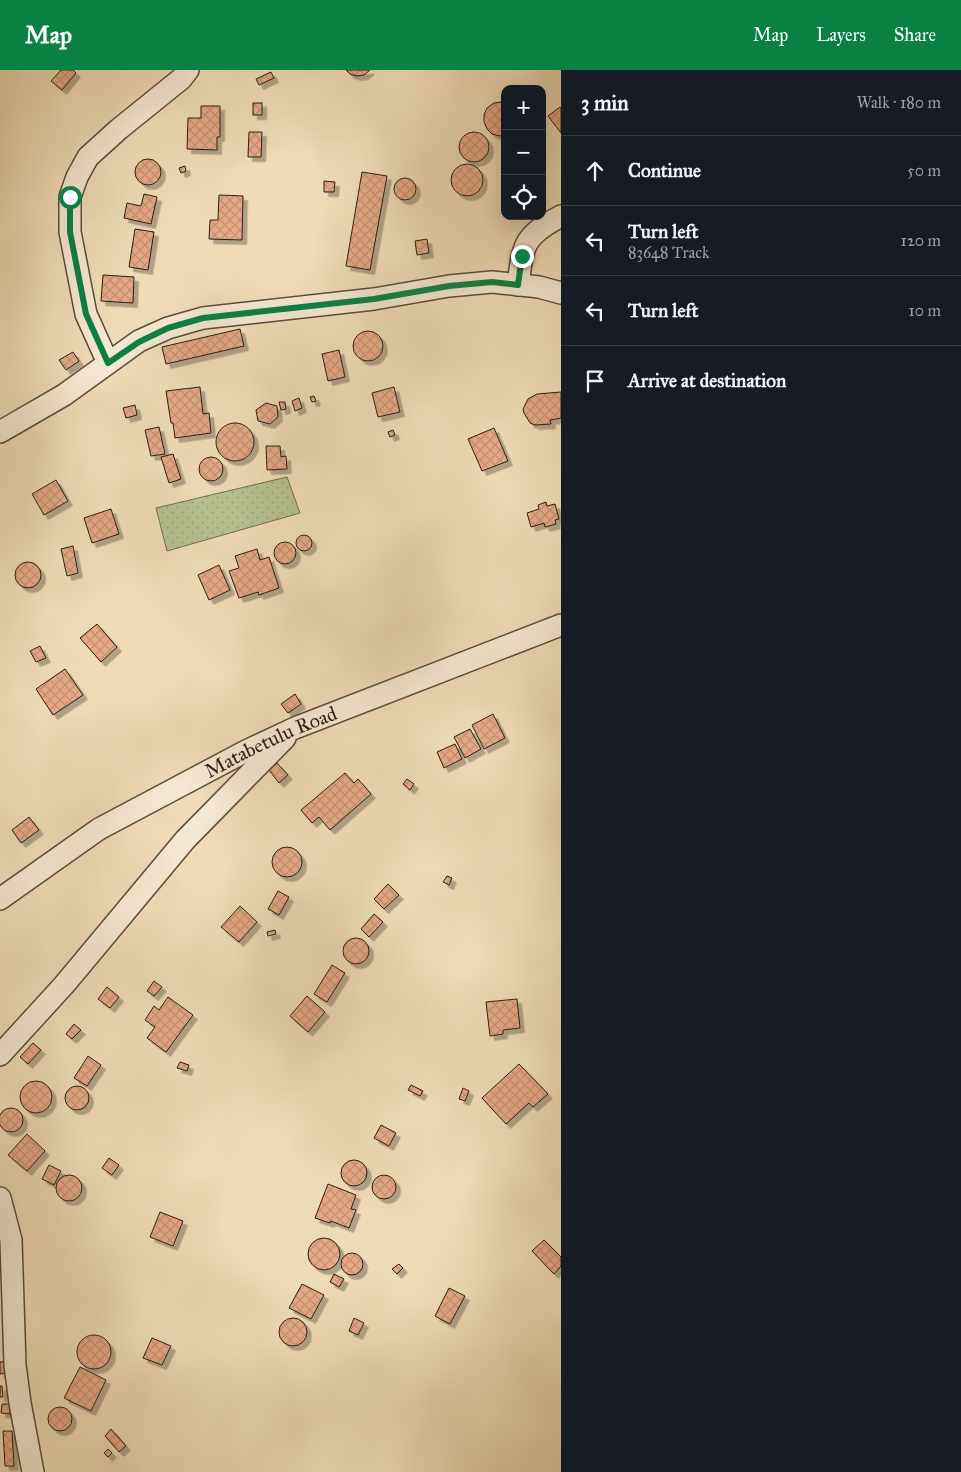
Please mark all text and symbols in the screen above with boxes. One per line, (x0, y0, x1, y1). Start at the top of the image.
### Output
text: Map (25, 20, 72, 50)
text: Map (753, 24, 788, 46)
text: Layers (816, 24, 866, 46)
text: Share (894, 24, 936, 46)
map controls (501, 85, 546, 220)
button: + (501, 85, 546, 130)
text: 3 min (581, 90, 629, 116)
text: Walk · 180 m (857, 93, 941, 112)
button: − (501, 130, 546, 175)
icon: ahead (581, 157, 609, 185)
text: Continue (628, 159, 701, 182)
text: 50 m (907, 161, 941, 180)
button: locate (501, 175, 546, 220)
route start (59, 186, 82, 209)
text: Turn left (628, 220, 698, 243)
icon: left (581, 227, 609, 255)
text: 120 m (901, 231, 941, 250)
text: 83648 Track (628, 243, 710, 262)
route end (511, 245, 534, 268)
icon: left (581, 297, 609, 325)
text: Turn left (628, 299, 698, 322)
text: 10 m (909, 301, 941, 320)
icon: arrive (581, 367, 609, 395)
text: Arrive at destination (628, 369, 786, 392)
street label: Matabetulu Road (200, 701, 340, 783)

